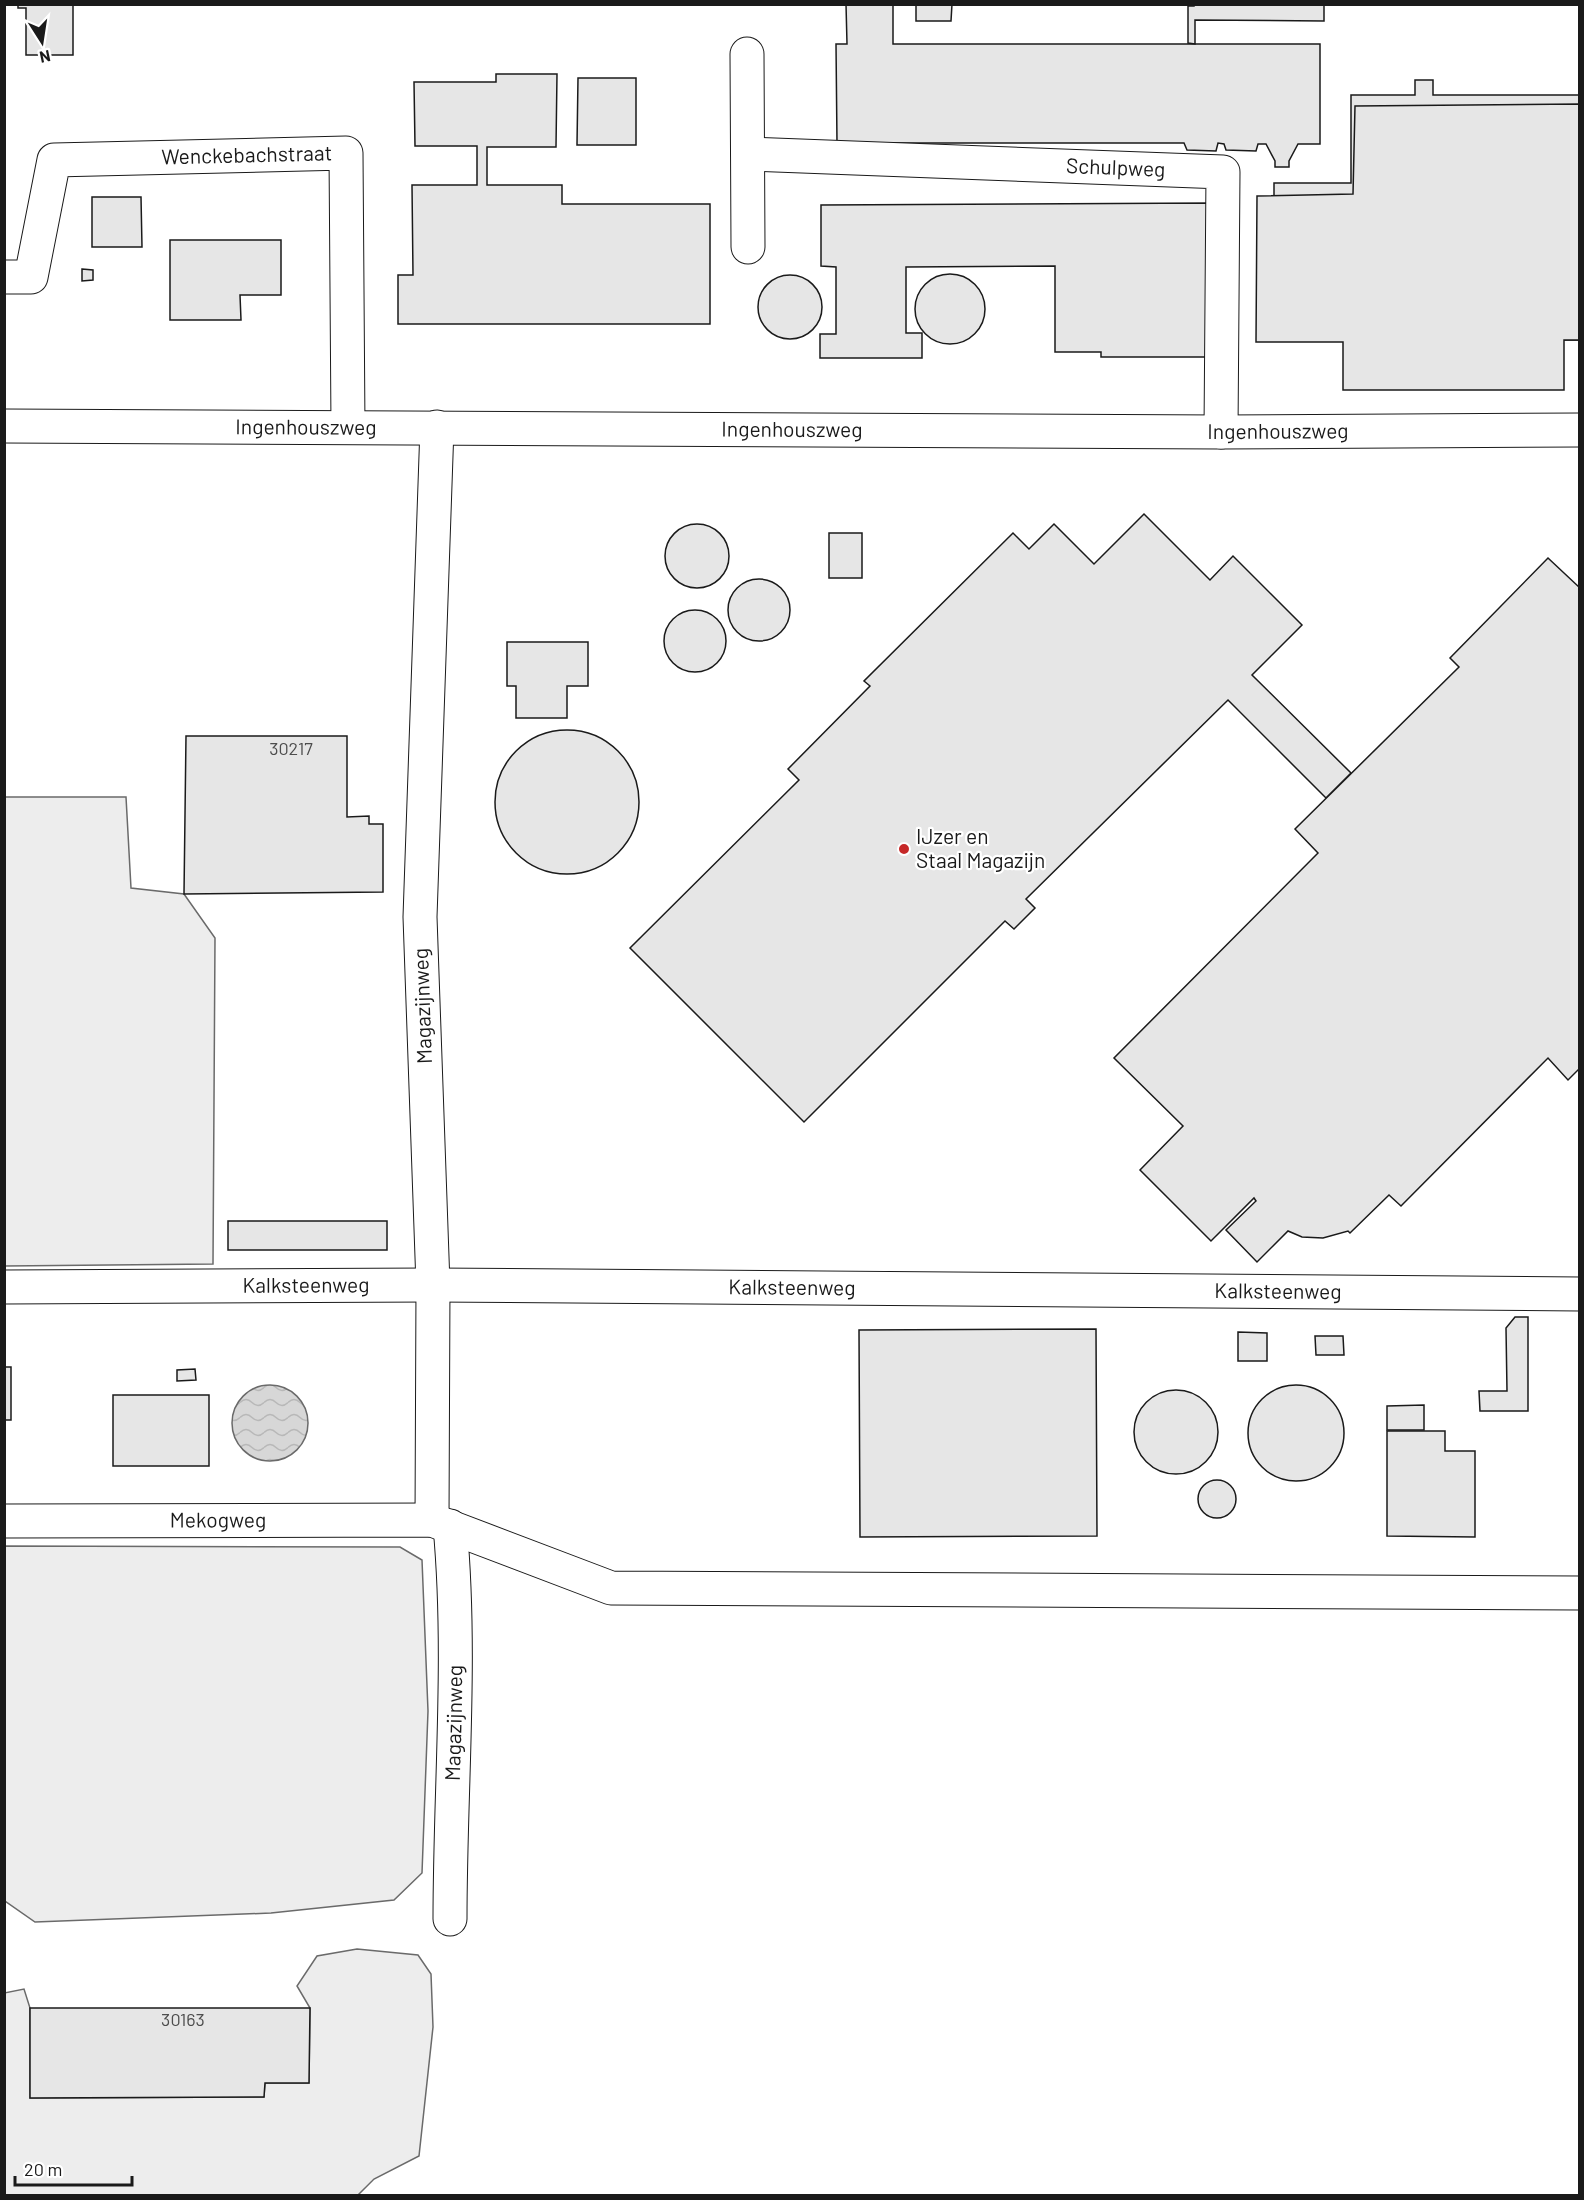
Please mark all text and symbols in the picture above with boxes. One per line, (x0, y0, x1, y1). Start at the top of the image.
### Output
north arrow (12, 12, 72, 72)
text: N (38, 47, 52, 68)
street label: Wenckebachstraat (161, 139, 332, 168)
street label: Schulpweg (1066, 152, 1166, 181)
street label: Ingenhouszweg (235, 413, 377, 439)
street label: Ingenhouszweg (721, 416, 863, 441)
street label: Ingenhouszweg (1207, 417, 1349, 443)
house number: 30217 (269, 737, 313, 759)
place label: IJzer en Staal Magazijn (916, 823, 1045, 872)
marker: IJzer en Staal Magazijn (897, 842, 911, 856)
street label: Magazijnweg (407, 948, 436, 1064)
street label: Kalksteenweg (242, 1271, 370, 1297)
street label: Kalksteenweg (728, 1273, 856, 1299)
street label: Kalksteenweg (1214, 1277, 1342, 1303)
street label: Mekogweg (170, 1506, 266, 1532)
street label: Magazijnweg (439, 1665, 466, 1781)
house number: 30163 (161, 2008, 205, 2030)
scale bar (15, 2149, 132, 2187)
text: 20 m (24, 2158, 62, 2180)

